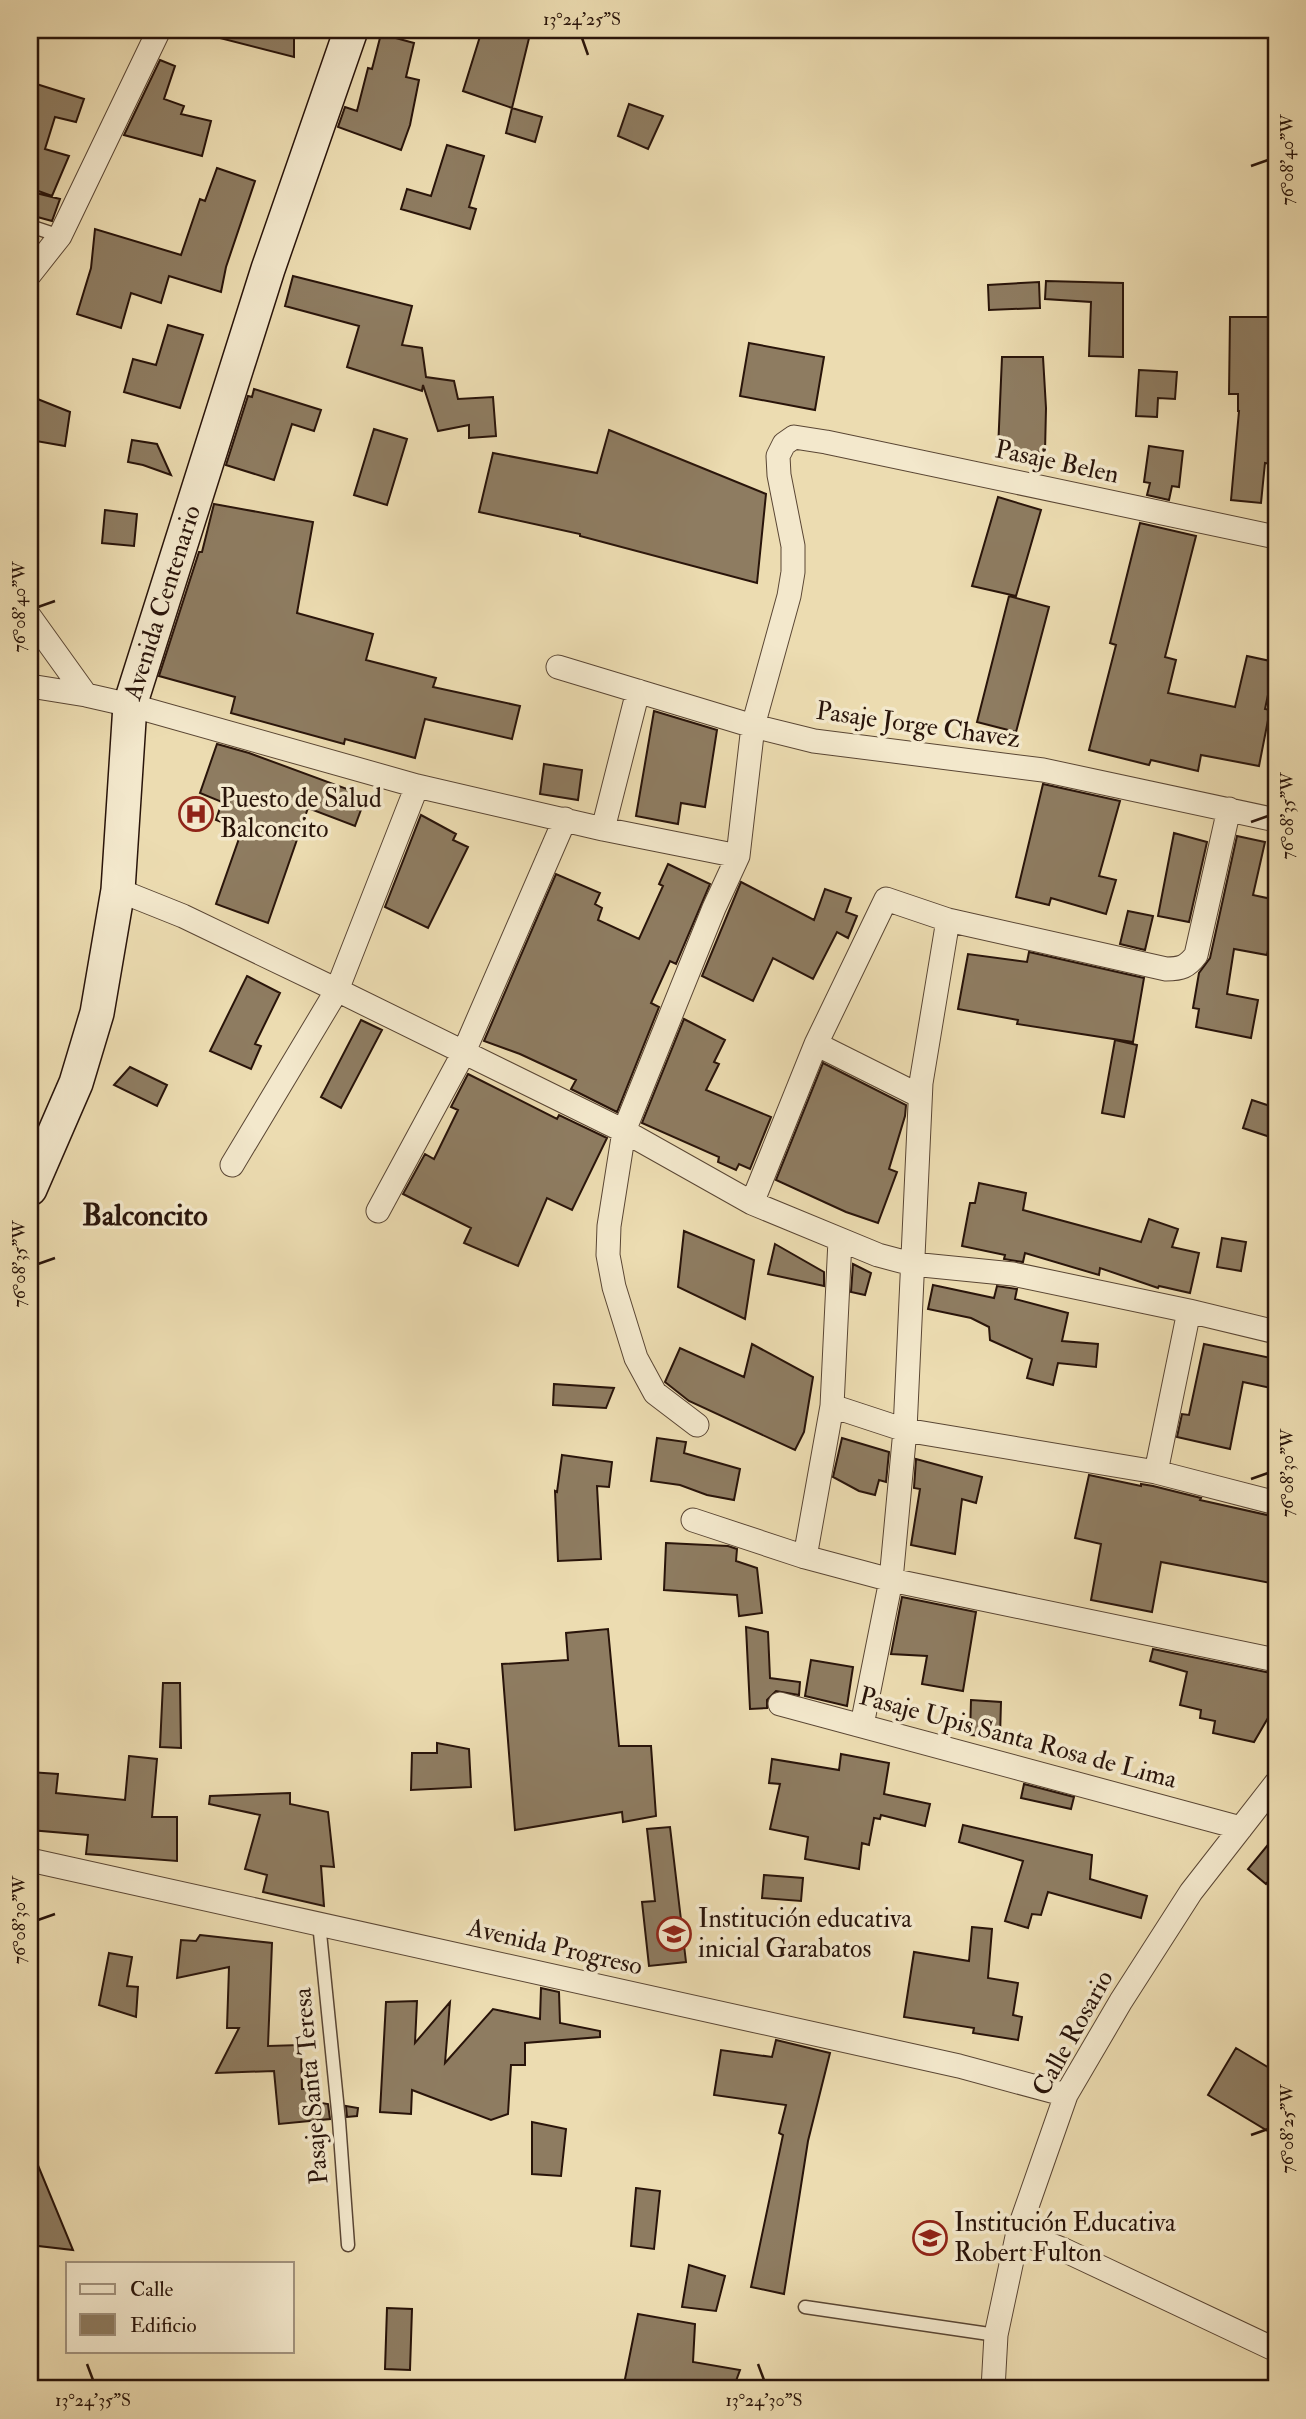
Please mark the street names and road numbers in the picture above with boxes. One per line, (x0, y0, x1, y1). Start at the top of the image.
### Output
street label: Pasaje Belen (992, 433, 1122, 491)
street label: Avenida Centenario (116, 501, 208, 705)
street label: Pasaje Jorge Chavez (814, 695, 1023, 755)
street label: Pasaje Upis Santa Rosa de Lima (855, 1680, 1181, 1797)
street label: Avenida Progreso (463, 1911, 646, 1983)
street label: Calle Rosario (1025, 1965, 1121, 2101)
street label: Pasaje Santa Teresa (286, 1986, 336, 2186)

